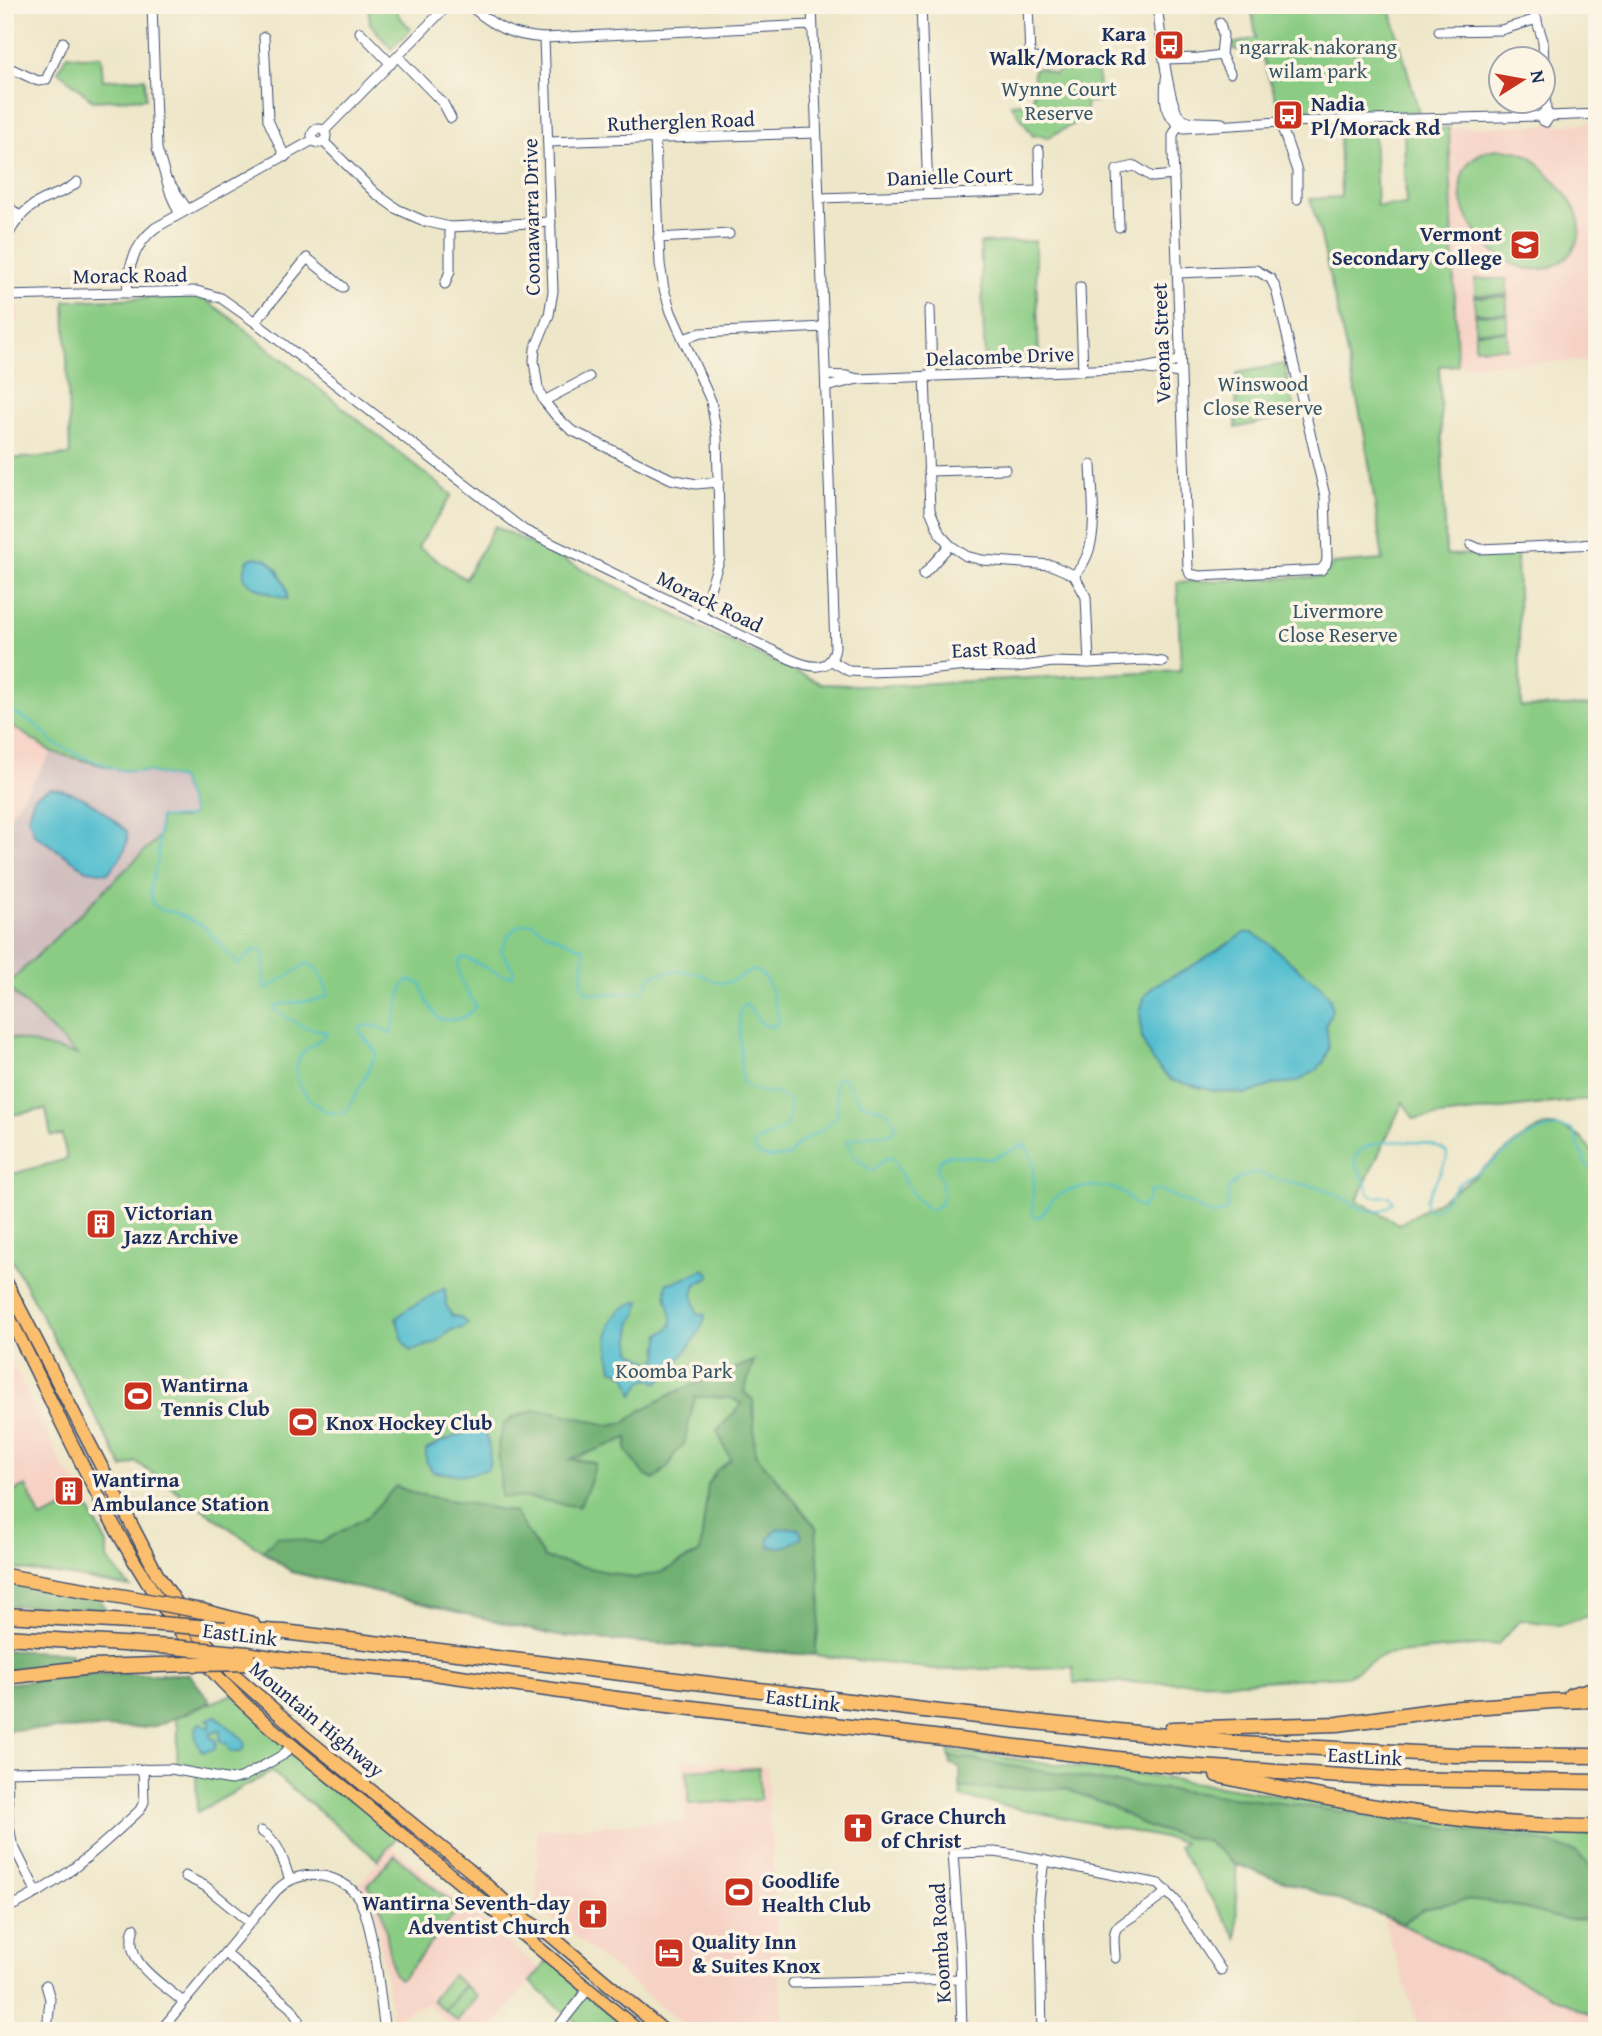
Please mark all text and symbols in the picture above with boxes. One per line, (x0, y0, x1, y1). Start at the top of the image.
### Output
place label: Kara Walk/Morack Rd (989, 18, 1146, 73)
bus stop icon: Kara Walk/Morack Rd (1152, 28, 1186, 62)
park label: ngarrak nakorang wilam park (1239, 31, 1397, 86)
north arrow (1486, 46, 1556, 116)
text: N (1524, 68, 1554, 86)
park label: Wynne Court Reserve (1001, 73, 1118, 128)
place label: Nadia Pl/Morack Rd (1311, 88, 1440, 143)
bus stop icon: Nadia Pl/Morack Rd (1271, 98, 1305, 132)
street label: Rutherglen Road (607, 103, 756, 139)
street label: Coonawarra Drive (514, 138, 548, 296)
street label: Danielle Court (886, 158, 1014, 194)
place label: Vermont Secondary College (1332, 218, 1502, 273)
school or university icon: Vermont Secondary College (1508, 228, 1542, 262)
street label: Morack Road (72, 258, 188, 291)
street label: Verona Street (1143, 281, 1179, 404)
street label: Delacombe Drive (925, 338, 1075, 374)
park label: Winswood Close Reserve (1203, 368, 1323, 423)
street label: Morack Road (652, 562, 769, 640)
park label: Livermore Close Reserve (1278, 595, 1398, 650)
street label: East Road (951, 630, 1038, 666)
place label: Victorian Jazz Archive (121, 1197, 238, 1252)
building icon: Victorian Jazz Archive (84, 1207, 118, 1241)
park label: Koomba Park (616, 1355, 733, 1386)
place label: Wantirna Tennis Club (161, 1369, 270, 1424)
sports icon: Wantirna Tennis Club (121, 1379, 155, 1413)
sports icon: Knox Hockey Club (286, 1405, 320, 1439)
place label: Knox Hockey Club (326, 1407, 492, 1438)
place label: Wantirna Ambulance Station (92, 1464, 270, 1519)
building icon: Wantirna Ambulance Station (52, 1474, 86, 1508)
street label: EastLink (201, 1614, 279, 1654)
street label: Mountain Highway (243, 1653, 392, 1785)
street label: EastLink (764, 1680, 842, 1720)
street label: EastLink (1327, 1739, 1404, 1773)
place label: Grace Church of Christ (881, 1801, 1007, 1856)
church icon: Grace Church of Christ (841, 1811, 875, 1845)
place label: Goodlife Health Club (762, 1865, 871, 1920)
sports icon: Goodlife Health Club (722, 1875, 756, 1909)
street label: Koomba Road (921, 1881, 959, 2004)
place label: Wantirna Seventh-day Adventist Church (362, 1887, 571, 1942)
church icon: Wantirna Seventh-day Adventist Church (576, 1897, 610, 1931)
place label: Quality Inn & Suites Knox (692, 1926, 820, 1981)
hotel icon: Quality Inn & Suites Knox (652, 1936, 686, 1970)

